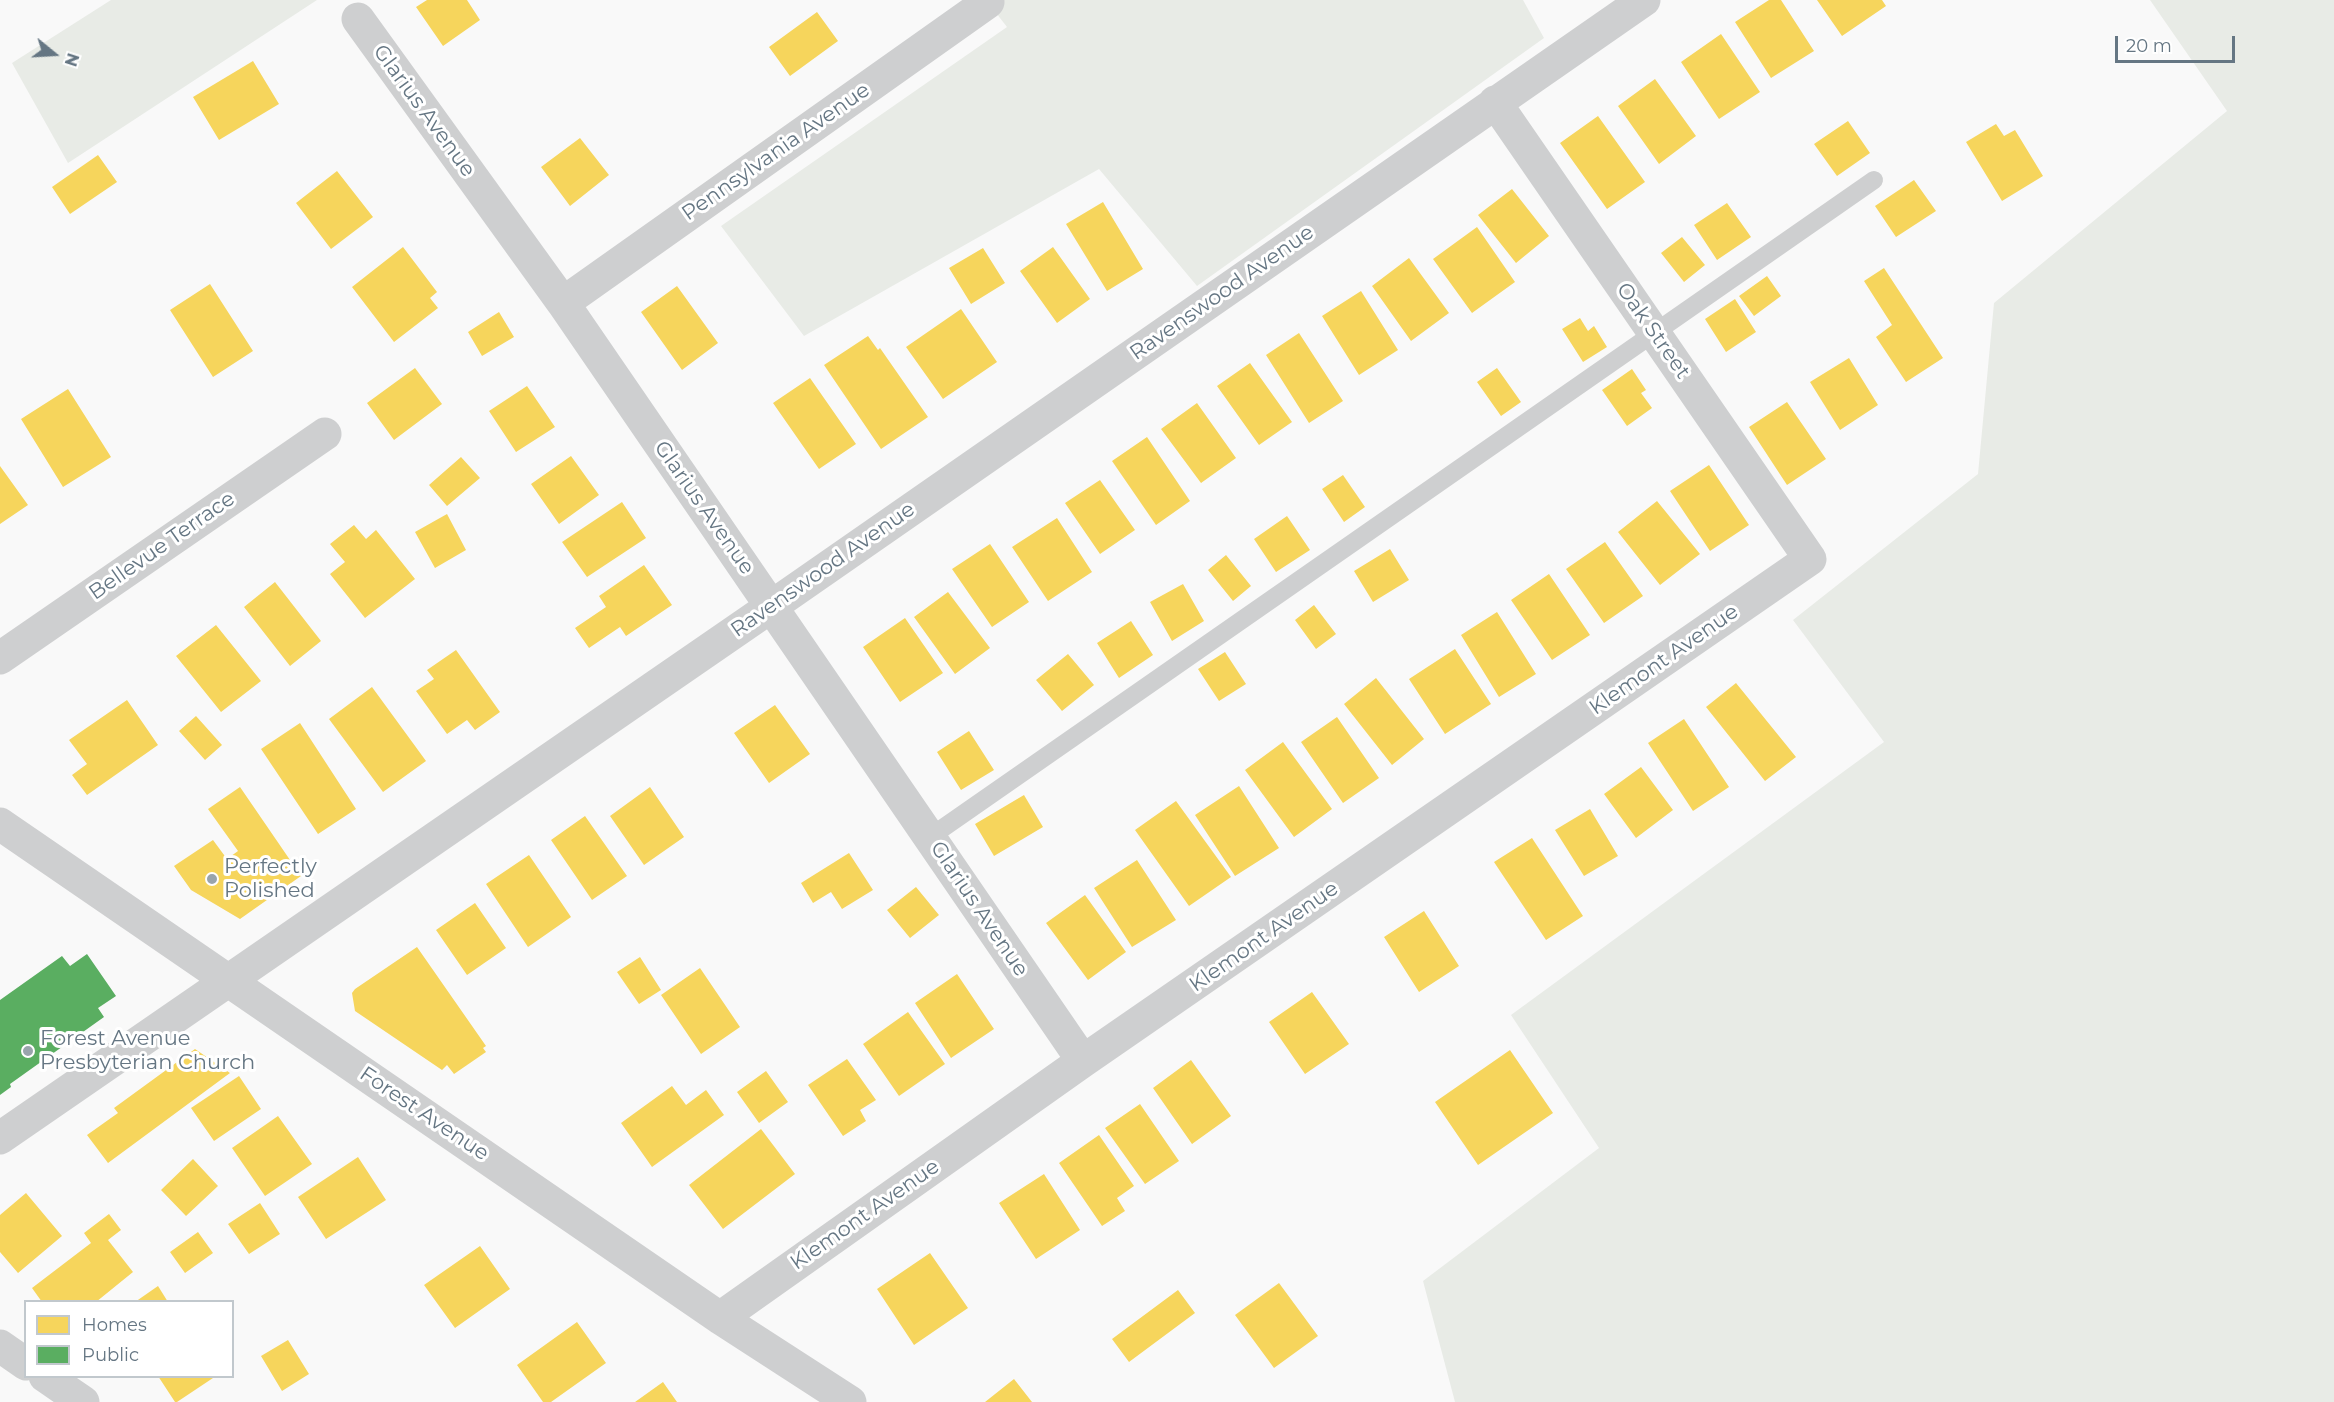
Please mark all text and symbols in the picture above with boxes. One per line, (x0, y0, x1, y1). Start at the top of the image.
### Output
north arrow (24, 24, 84, 84)
scale bar (2118, 24, 2238, 62)
text: 20 m (2126, 35, 2172, 57)
street label: Glarius Avenue (368, 40, 480, 182)
text: N (61, 51, 83, 69)
street label: Pennsylvania Avenue (677, 78, 875, 226)
street label: Ravenswood Avenue (1125, 220, 1319, 366)
street label: Oak Street (1611, 278, 1695, 384)
street label: Glarius Avenue (649, 436, 759, 580)
street label: Bellevue Terrace (84, 486, 240, 606)
street label: Ravenswood Avenue (726, 497, 920, 643)
street label: Klemont Avenue (1585, 599, 1743, 721)
street label: Glarius Avenue (925, 837, 1033, 981)
place label: Perfectly Polished (224, 854, 317, 904)
marker: Perfectly Polished (205, 872, 219, 886)
street label: Klemont Avenue (1185, 876, 1343, 998)
place label: Forest Avenue Presbyterian Church (40, 1026, 255, 1076)
marker: Forest Avenue Presbyterian Church (21, 1044, 35, 1058)
street label: Forest Avenue (355, 1061, 493, 1167)
street label: Klemont Avenue (786, 1154, 944, 1276)
legend (24, 1300, 234, 1378)
text: Homes (82, 1314, 147, 1336)
text: Public (82, 1344, 139, 1366)

